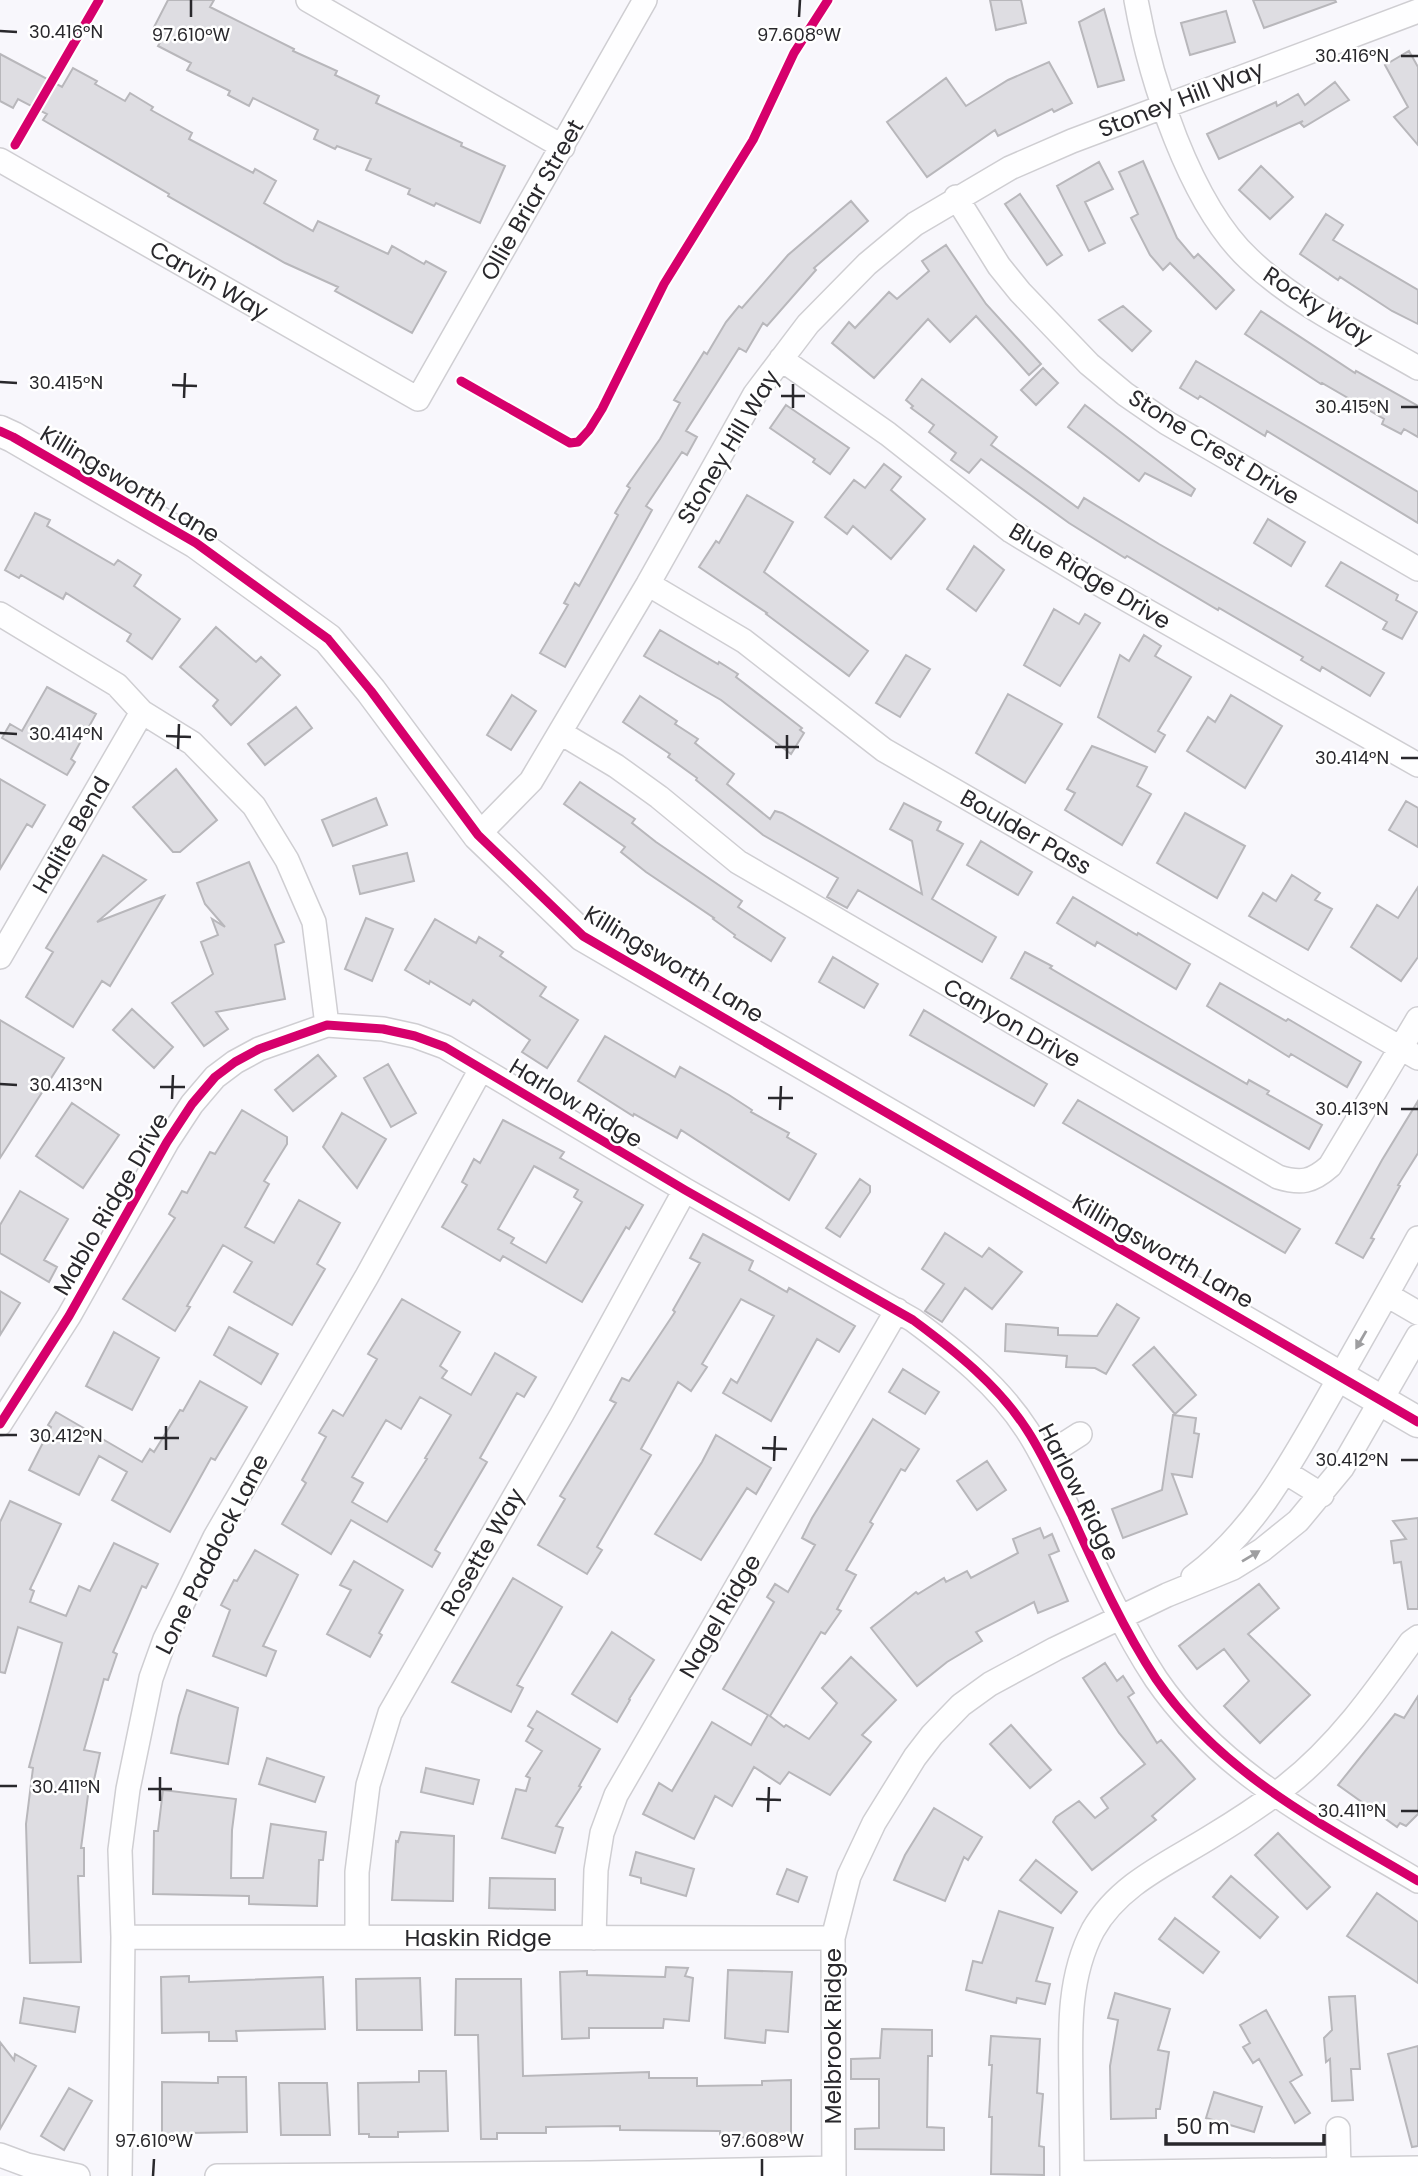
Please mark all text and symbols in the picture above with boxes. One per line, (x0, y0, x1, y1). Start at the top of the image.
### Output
text: 30.416°N (29, 19, 103, 44)
text: 97.610°W (152, 22, 231, 47)
text: 97.608°W (757, 22, 841, 47)
text: 30.416°N (1315, 43, 1389, 68)
street label: Stoney Hill Way (1094, 53, 1268, 145)
street label: Ollie Briar Street (473, 113, 591, 287)
street label: Carvin Way (144, 233, 274, 327)
street label: Rocky Way (1257, 259, 1379, 353)
street label: Stoney Hill Way (669, 364, 787, 530)
text: 30.415°N (29, 370, 103, 395)
street label: Stone Crest Drive (1122, 381, 1306, 513)
text: 30.415°N (1315, 394, 1389, 419)
street label: Killingsworth Lane (34, 418, 226, 550)
street label: Blue Ridge Drive (1003, 515, 1177, 637)
text: 30.414°N (29, 721, 103, 746)
text: 30.414°N (1315, 745, 1389, 770)
street label: Halite Bend (25, 771, 117, 899)
street label: Boulder Pass (955, 781, 1097, 883)
street label: Killingsworth Lane (578, 898, 770, 1030)
street label: Canyon Drive (937, 971, 1087, 1075)
street label: Harlow Ridge (503, 1051, 649, 1155)
text: 30.413°N (29, 1072, 103, 1097)
text: 30.413°N (1315, 1096, 1389, 1121)
street label: Mablo Ridge Drive (46, 1107, 176, 1301)
street label: Killingsworth Lane (1066, 1186, 1260, 1316)
one-way arrow (1355, 1330, 1367, 1350)
street label: Harlow Ridge (1031, 1418, 1127, 1566)
text: 30.412°N (29, 1423, 103, 1448)
text: 30.412°N (1315, 1447, 1389, 1472)
street label: Lone Paddock Lane (148, 1448, 276, 1660)
street label: Rosette Way (432, 1482, 532, 1622)
street label: Nagel Ridge (672, 1548, 768, 1684)
one-way arrow (1242, 1550, 1261, 1563)
text: 30.411°N (32, 1774, 100, 1799)
text: 30.411°N (1318, 1798, 1386, 1823)
street label: Haskin Ridge (405, 1922, 551, 1954)
street label: Melbrook Ridge (817, 1948, 849, 2124)
scale bar (1166, 2102, 1324, 2146)
text: 50 m (1176, 2112, 1230, 2141)
text: 97.610°W (115, 2128, 194, 2153)
text: 97.608°W (720, 2128, 804, 2153)

